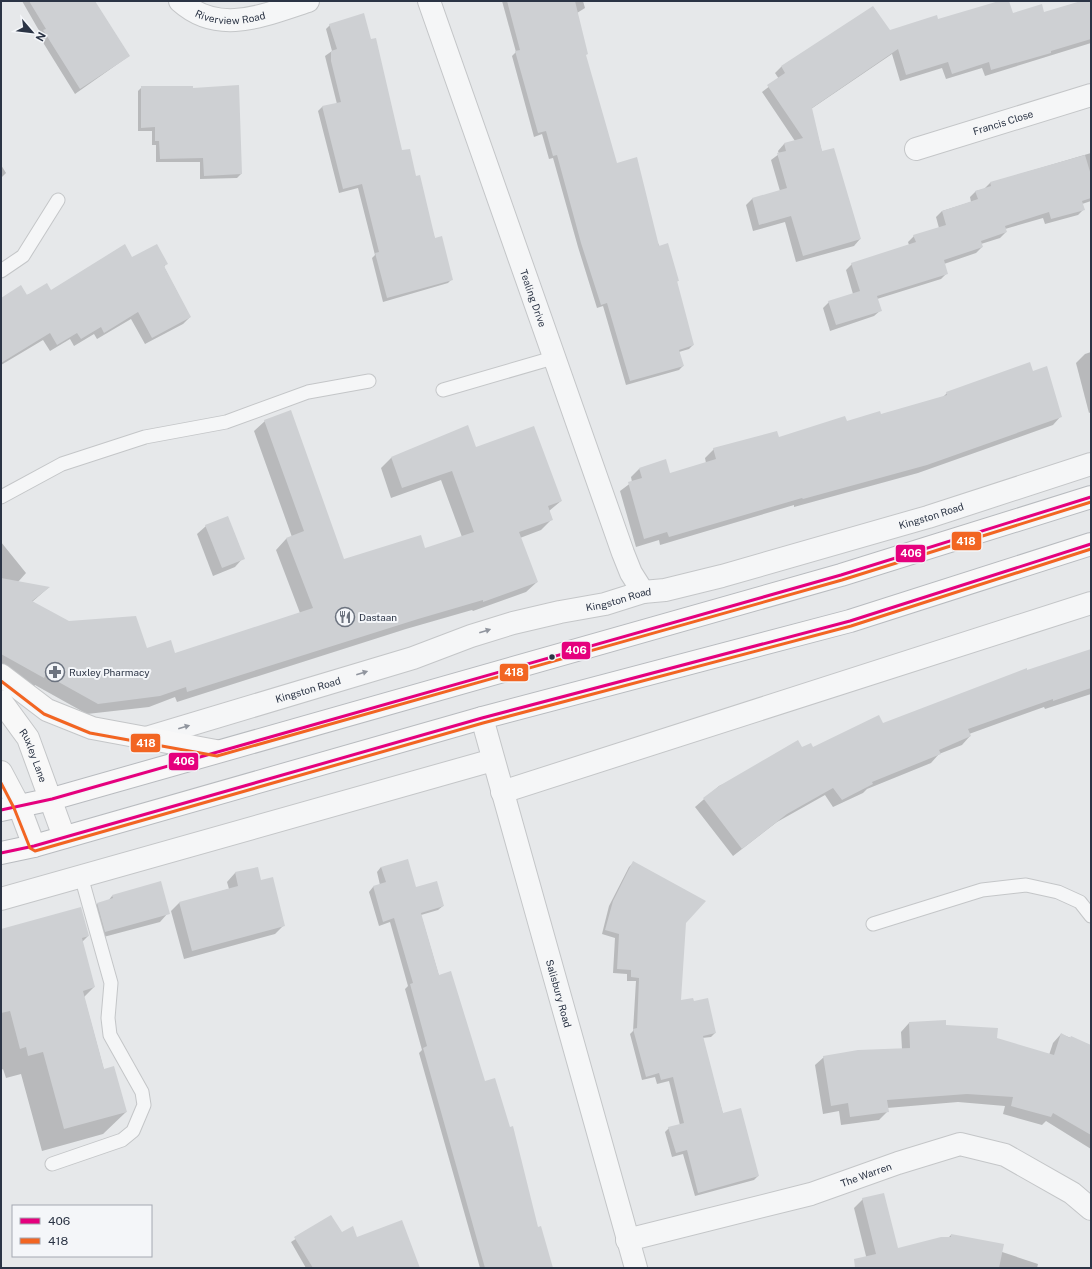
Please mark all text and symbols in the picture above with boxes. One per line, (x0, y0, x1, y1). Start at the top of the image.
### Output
street label: Riverview Road (193, 7, 267, 26)
north arrow (12, 12, 52, 52)
text: N (34, 30, 48, 43)
street label: Francis Close (971, 107, 1035, 137)
street label: Tealing Drive (518, 268, 549, 329)
street label: Kingston Road (897, 500, 965, 531)
line badge: 418 (951, 531, 982, 551)
text: 418 (956, 535, 976, 547)
line badge: 406 (895, 544, 926, 563)
text: 406 (900, 547, 922, 559)
street label: Kingston Road (585, 585, 652, 613)
restaurant icon: Dastaan (334, 606, 356, 628)
place label: Dastaan (359, 611, 397, 623)
one-way arrow (479, 628, 491, 634)
line badge: 406 (561, 641, 591, 660)
text: 406 (565, 644, 587, 656)
unlabelled marker (547, 652, 557, 662)
pharmacy icon: Ruxley Pharmacy (44, 661, 66, 683)
line badge: 418 (499, 663, 529, 682)
place label: Ruxley Pharmacy (69, 666, 150, 678)
text: 418 (504, 666, 524, 678)
one-way arrow (356, 670, 368, 676)
street label: Kingston Road (274, 674, 342, 705)
one-way arrow (178, 724, 190, 730)
street label: Ruxley Lane (17, 726, 50, 784)
line badge: 418 (130, 733, 161, 753)
text: 418 (136, 737, 156, 749)
line badge: 406 (168, 752, 199, 771)
text: 406 (173, 755, 195, 767)
street label: Salisbury Road (544, 958, 574, 1029)
street label: The Warren (839, 1160, 893, 1189)
legend (12, 1205, 152, 1257)
text: 406 (48, 1214, 70, 1228)
text: 418 (48, 1234, 68, 1248)

